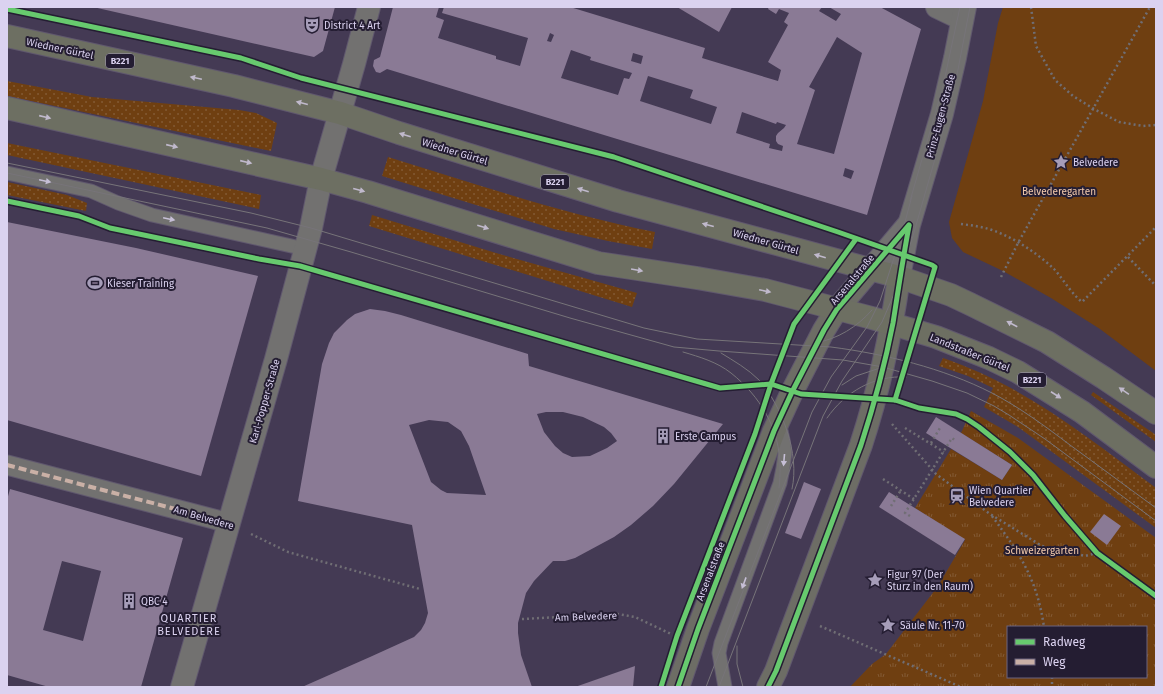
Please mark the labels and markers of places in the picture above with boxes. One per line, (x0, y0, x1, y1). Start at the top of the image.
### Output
theatre icon: District 4 Art (303, 16, 321, 34)
place label: District 4 Art (324, 20, 381, 32)
place icon: Belvedere (1052, 153, 1070, 171)
place label: Belvedere (1073, 157, 1118, 169)
sports icon: Kieser Training (86, 274, 104, 292)
place label: Kieser Training (107, 278, 175, 290)
building icon: Erste Campus (654, 427, 672, 445)
place label: Erste Campus (675, 431, 736, 443)
place label: Wien Quartier Belvedere (969, 485, 1032, 509)
station icon: Wien Quartier Belvedere (948, 487, 966, 505)
place label: Figur 97 (Der Sturz in den Raum) (887, 568, 973, 593)
place icon: Figur 97 (Der Sturz in den Raum) (866, 571, 884, 589)
building icon: QBC 4 (120, 592, 138, 610)
place label: QBC 4 (141, 596, 168, 608)
place icon: Säule Nr. 11-70 (879, 616, 897, 634)
place label: Säule Nr. 11-70 (900, 620, 965, 632)

